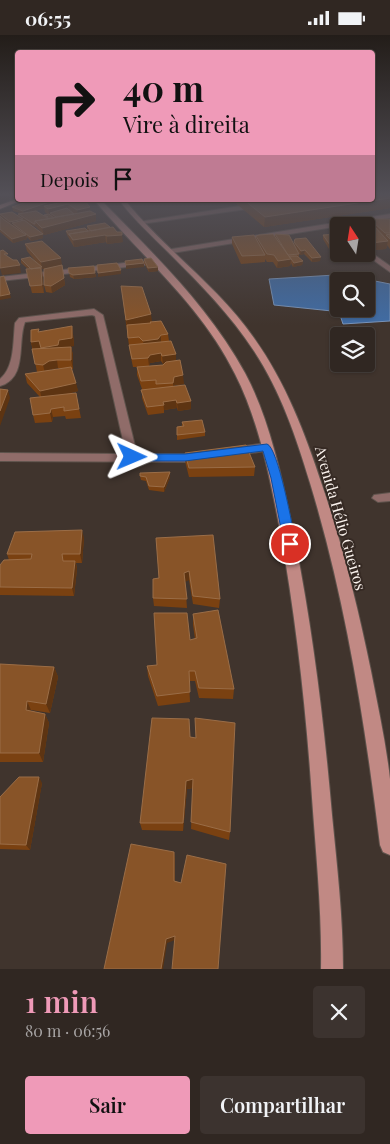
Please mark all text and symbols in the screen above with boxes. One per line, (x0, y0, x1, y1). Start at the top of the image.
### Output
text: 06:55 (25, 5, 71, 31)
text: 40 m (123, 64, 204, 111)
icon: right (40, 70, 105, 135)
text: Vire à direita (123, 109, 250, 139)
icon: arrive (109, 165, 137, 193)
text: Depois (40, 166, 99, 192)
north arrow (330, 217, 375, 263)
map controls (330, 217, 375, 372)
button: search (330, 272, 375, 317)
button: layers (330, 327, 375, 372)
position arrow (105, 430, 157, 482)
street label: Avenida Hélio Gueiros (311, 443, 371, 592)
pin (269, 523, 311, 565)
icon: arrive (276, 530, 304, 558)
text: 1 min (25, 981, 98, 1021)
button: close (313, 986, 365, 1038)
text: 80 m · 06:56 (25, 1020, 110, 1041)
button: Sair (25, 1076, 190, 1134)
button: Compartilhar (200, 1076, 365, 1134)

